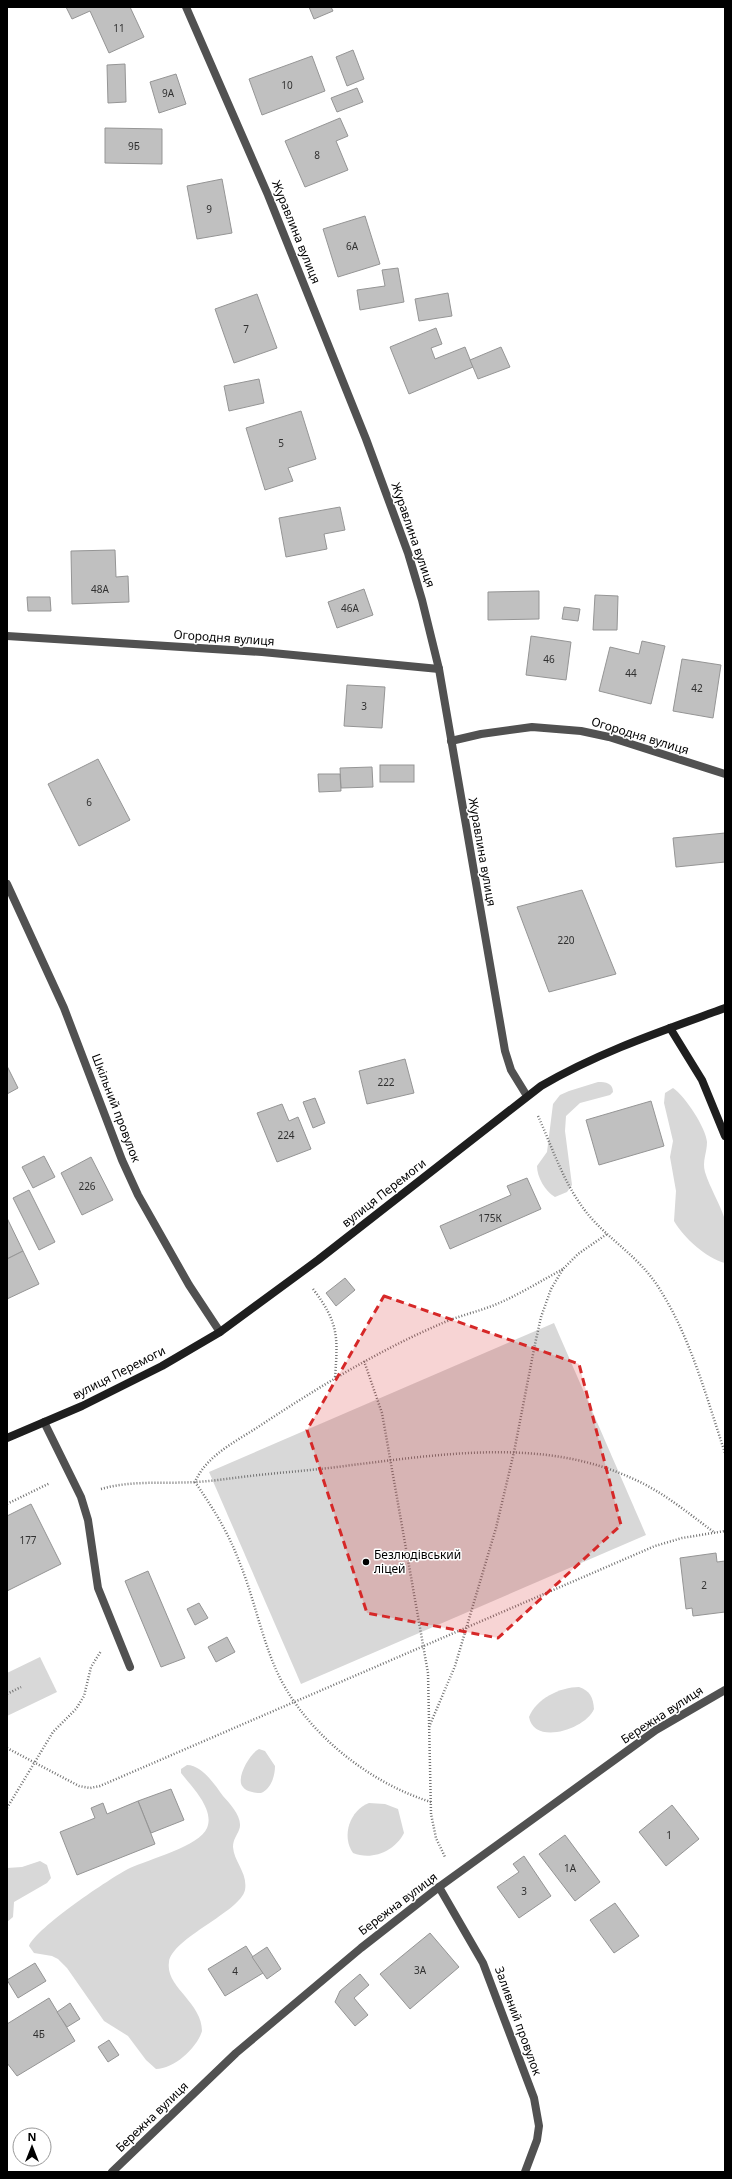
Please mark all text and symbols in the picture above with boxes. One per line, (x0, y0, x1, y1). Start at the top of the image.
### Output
house number: 11 (113, 21, 125, 35)
house number: 10 (281, 78, 293, 92)
house number: 9А (162, 86, 175, 100)
house number: 9Б (128, 139, 140, 153)
house number: 8 (314, 148, 320, 162)
street label: Журавлина вулиця (268, 178, 325, 286)
house number: 9 (206, 202, 212, 216)
house number: 6А (346, 239, 359, 253)
house number: 7 (243, 322, 249, 336)
house number: 5 (278, 436, 284, 450)
street label: Журавлина вулиця (388, 480, 439, 590)
house number: 48А (91, 582, 110, 596)
house number: 46А (341, 601, 360, 615)
street label: Огородня вулиця (173, 625, 275, 650)
house number: 46 (543, 652, 555, 666)
house number: 44 (625, 666, 637, 680)
house number: 42 (691, 681, 703, 695)
house number: 3 (361, 699, 367, 713)
street label: Огородня вулиця (589, 713, 691, 758)
house number: 6 (86, 795, 92, 809)
street label: Журавлина вулиця (465, 796, 500, 908)
house number: 220 (557, 933, 575, 947)
street label: Шкільний провулок (88, 1051, 145, 1165)
house number: 222 (377, 1075, 395, 1089)
house number: 224 (277, 1128, 295, 1142)
street label: вулиця Перемоги (338, 1154, 429, 1231)
house number: 226 (78, 1179, 96, 1193)
house number: 175К (478, 1211, 502, 1225)
street label: вулиця Перемоги (69, 1342, 168, 1403)
house number: 177 (19, 1533, 37, 1547)
place label: Безлюдівський ліцей (374, 1546, 461, 1577)
marker: Безлюдівський ліцей (361, 1557, 371, 1567)
house number: 2 (701, 1578, 707, 1592)
street label: Бережна вулиця (617, 1682, 706, 1748)
house number: 1 (666, 1828, 672, 1842)
house number: 1А (564, 1861, 577, 1875)
street label: Бережна вулиця (355, 1868, 441, 1939)
house number: 3 (521, 1884, 527, 1898)
house number: 3А (414, 1963, 427, 1977)
house number: 4 (232, 1964, 238, 1978)
street label: Заливний провулок (491, 1964, 546, 2078)
house number: 4Б (33, 2027, 45, 2041)
street label: Бережна вулиця (112, 2078, 192, 2156)
north arrow (12, 2127, 52, 2167)
text: N (28, 2129, 36, 2144)

